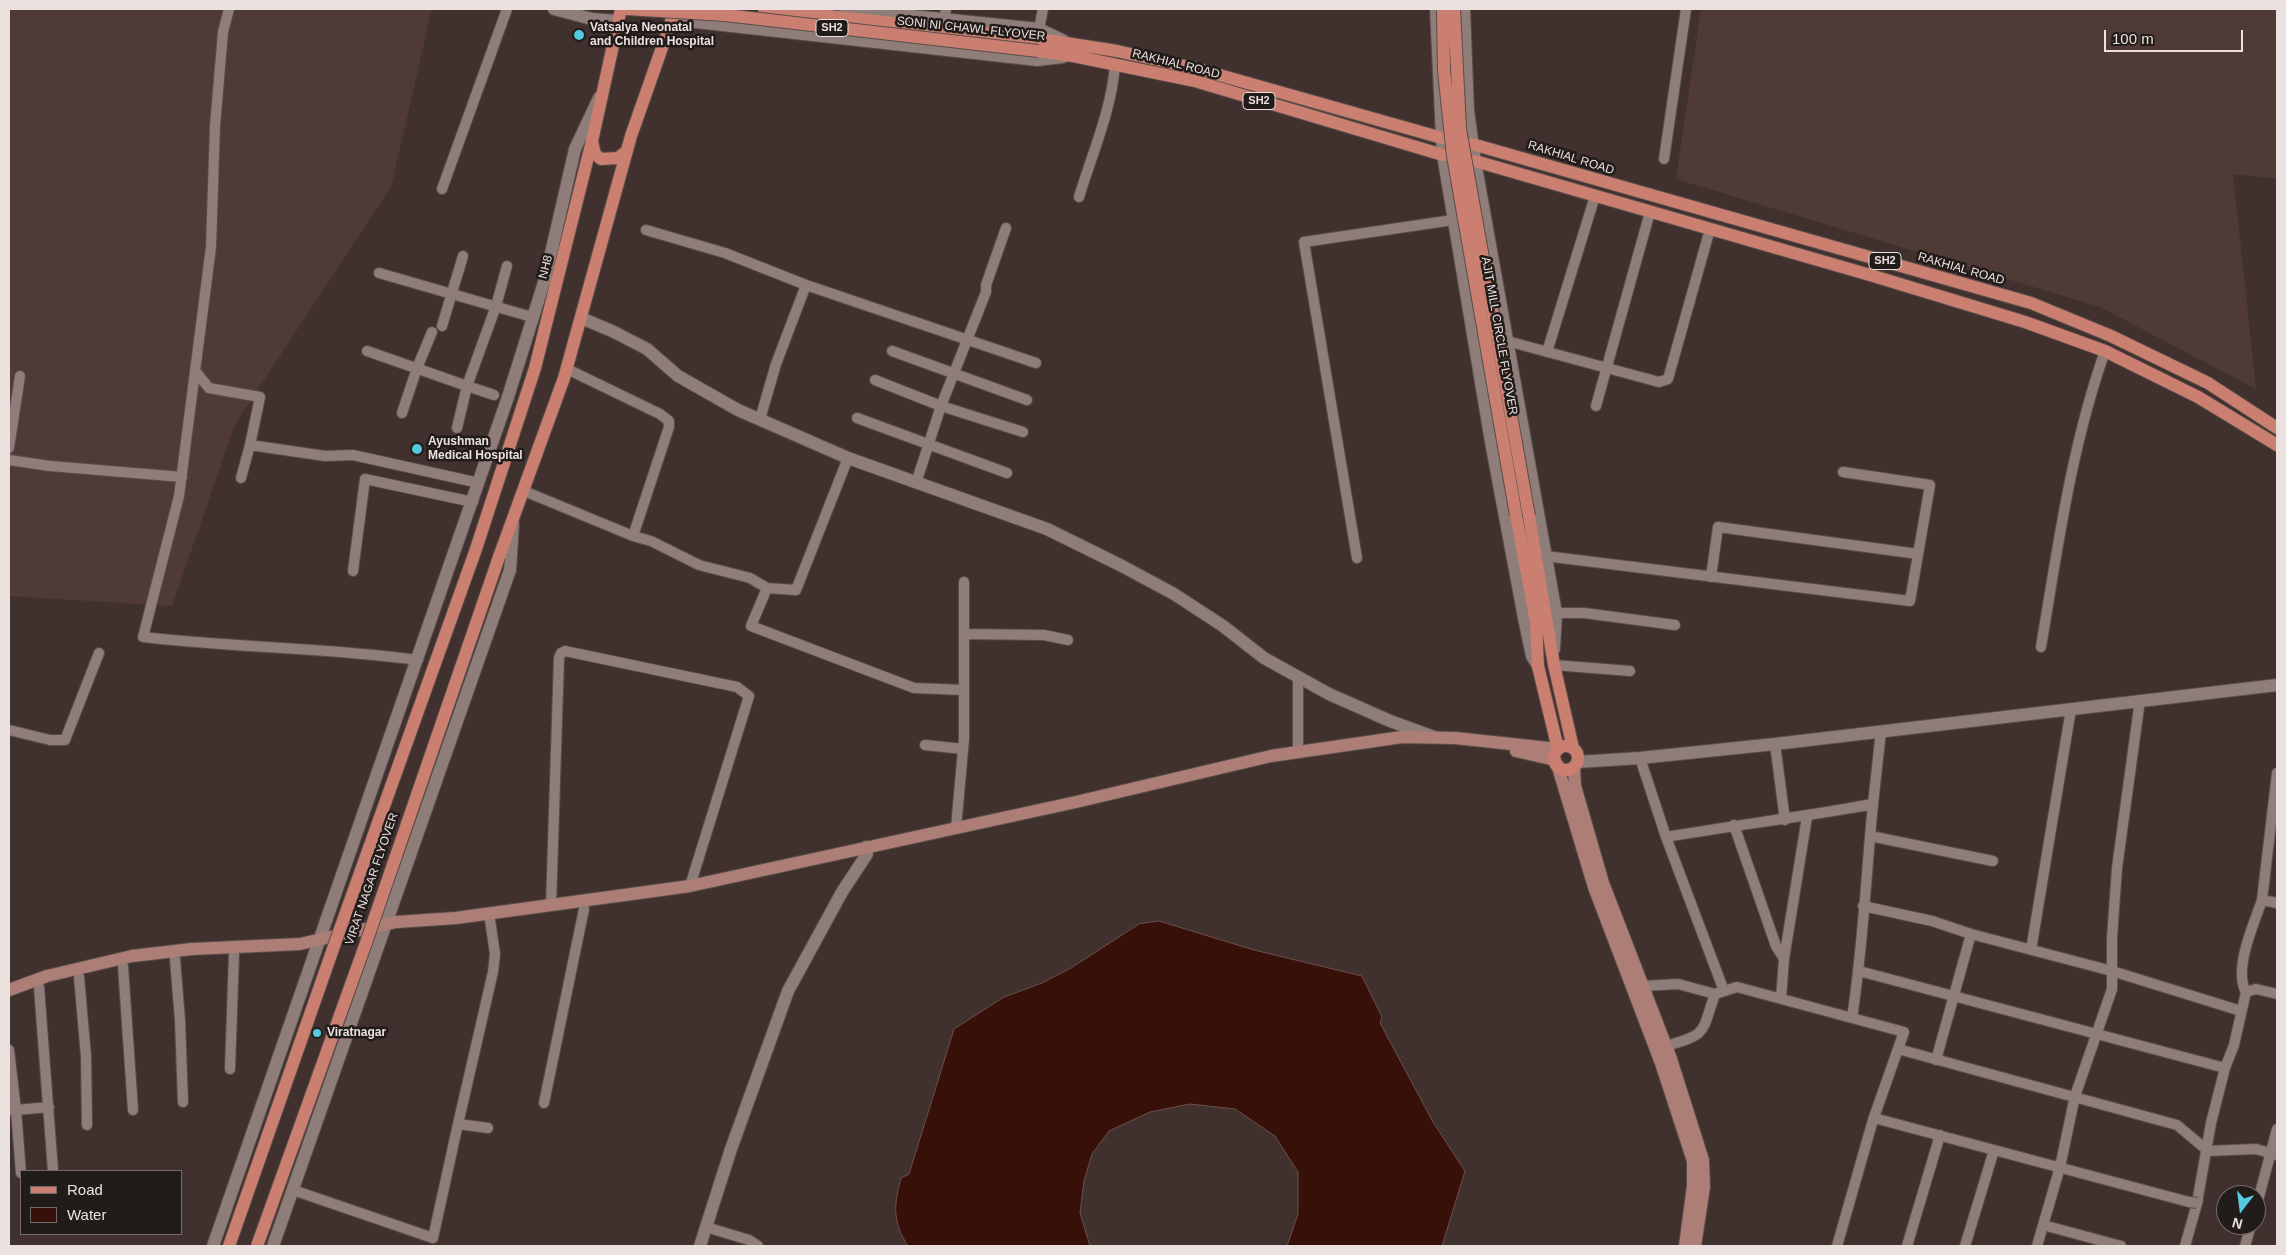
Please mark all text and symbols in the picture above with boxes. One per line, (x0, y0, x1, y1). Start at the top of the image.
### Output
street label: SONI NI CHAWL FLYOVER (896, 14, 1046, 44)
road number: SH2 (816, 19, 848, 36)
scale bar (2106, 20, 2245, 52)
place label: Vatsalya Neonatal and Children Hospital (590, 21, 714, 49)
marker: Vatsalya Neonatal and Children Hospital (572, 28, 586, 42)
text: 100 m (2112, 30, 2154, 47)
street label: RAKHIAL ROAD (1131, 46, 1221, 82)
road number: SH2 (1243, 92, 1275, 110)
street label: RAKHIAL ROAD (1526, 138, 1616, 178)
street label: RAKHIAL ROAD (1916, 250, 2006, 288)
road number: SH2 (1869, 252, 1901, 270)
street label: NH8 (536, 254, 556, 280)
street label: AJIT MILL CIRCLE FLYOVER (1478, 256, 1520, 416)
place label: Ayushman Medical Hospital (428, 435, 523, 463)
marker: Ayushman Medical Hospital (410, 442, 424, 456)
street label: VIRAT NAGAR FLYOVER (343, 811, 401, 947)
place label: Viratnagar (327, 1026, 386, 1040)
marker: Viratnagar (311, 1027, 323, 1039)
legend (20, 1170, 182, 1235)
text: Road (67, 1181, 103, 1198)
north arrow (2216, 1185, 2266, 1235)
text: Water (67, 1206, 106, 1223)
text: N (2230, 1214, 2244, 1233)

